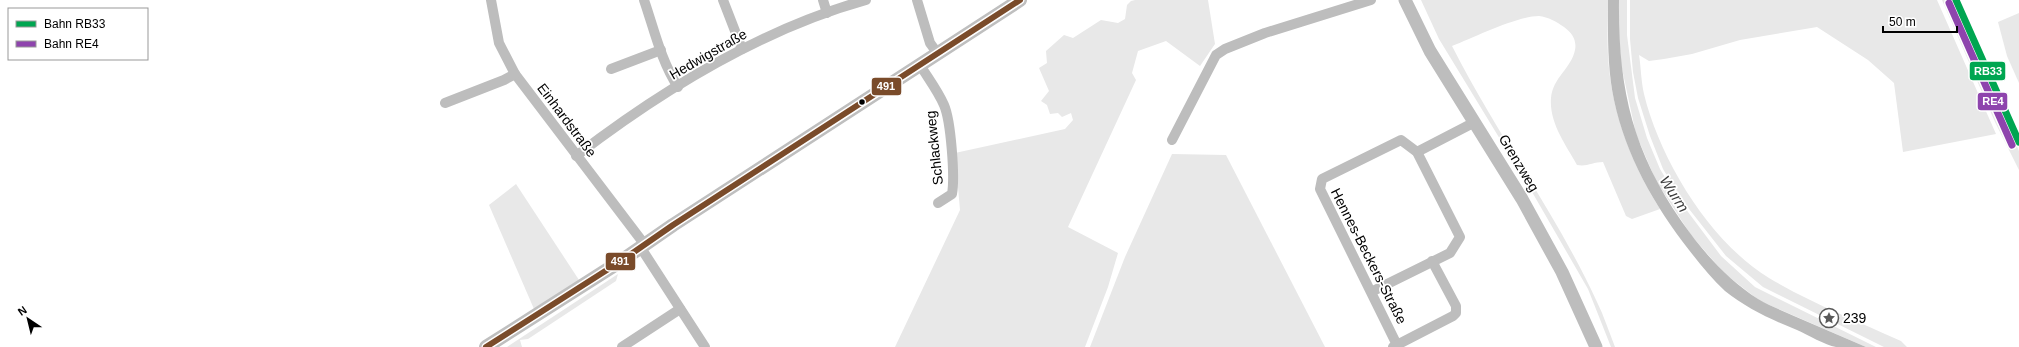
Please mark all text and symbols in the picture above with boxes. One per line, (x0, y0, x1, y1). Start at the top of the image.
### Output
legend (8, 8, 148, 60)
scale bar (1883, 8, 1957, 34)
text: 50 m (1889, 15, 1916, 29)
text: Bahn RB33 (44, 17, 106, 31)
street label: Hedwigstraße (667, 25, 750, 83)
text: Bahn RE4 (44, 37, 99, 51)
line badge: RB33 (1969, 61, 2006, 81)
text: RB33 (1974, 65, 2002, 77)
line badge: 491 (871, 77, 902, 96)
street label: Einhardstraße (534, 80, 600, 160)
text: 491 (877, 80, 895, 92)
line badge: RE4 (1977, 92, 2008, 111)
text: RE4 (1982, 95, 2005, 107)
unlabelled marker (857, 97, 867, 107)
street label: Schlackweg (922, 110, 946, 186)
street label: Grenzweg (1496, 132, 1542, 194)
water label: Wurm (1656, 172, 1692, 215)
street label: Hennes-Beckers-Straße (1328, 185, 1410, 327)
line badge: 491 (605, 252, 636, 271)
text: 491 (611, 255, 629, 267)
north arrow (8, 299, 48, 339)
text: N (16, 304, 29, 318)
place icon: 239 (1818, 307, 1840, 329)
place label: 239 (1843, 310, 1867, 326)

